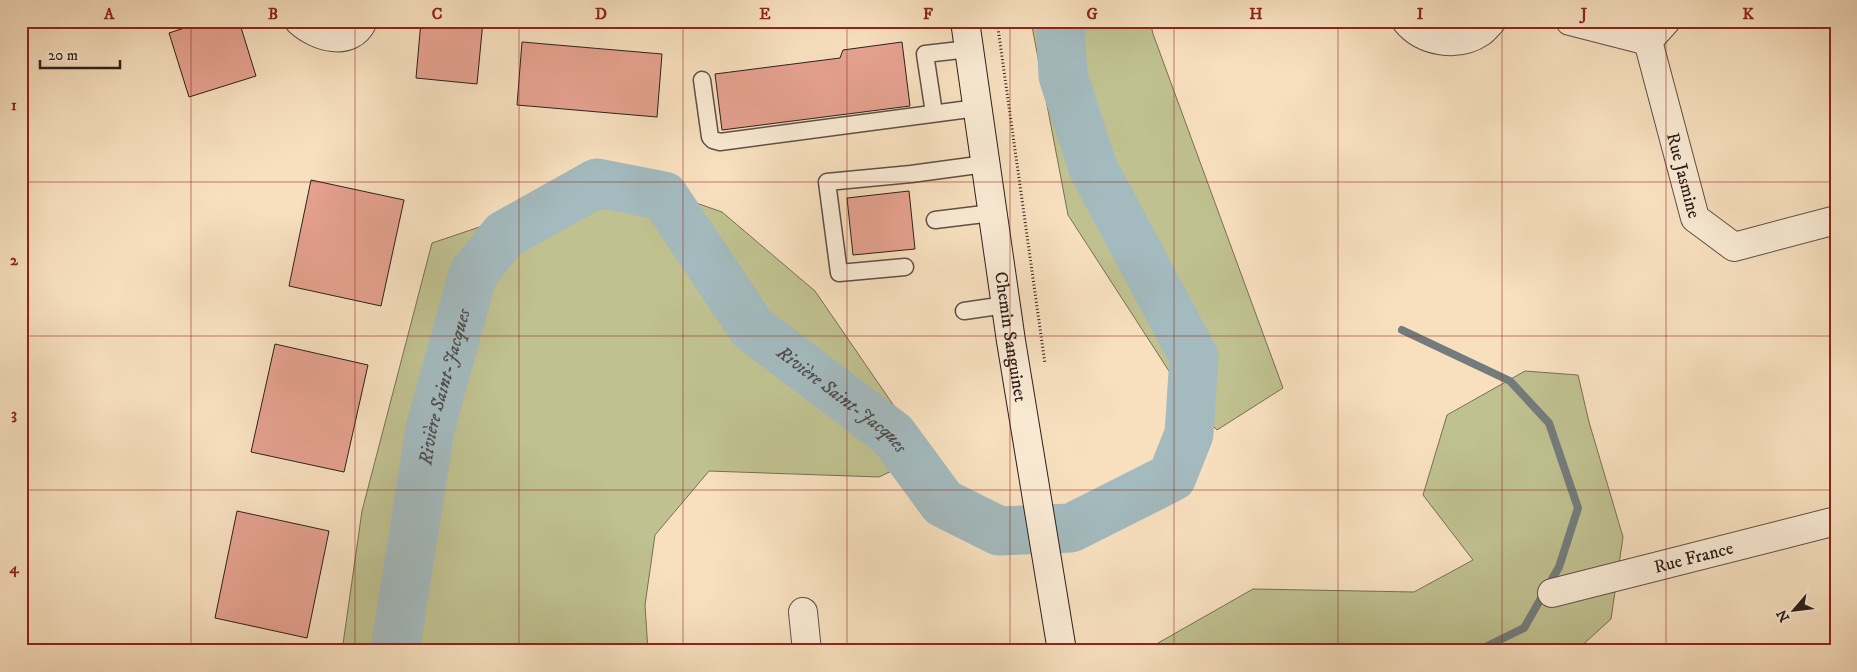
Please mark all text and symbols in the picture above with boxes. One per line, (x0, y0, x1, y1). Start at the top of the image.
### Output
text: A (103, 4, 115, 24)
text: B (268, 4, 278, 24)
text: C (432, 4, 442, 24)
text: D (595, 4, 607, 24)
text: E (759, 4, 771, 24)
text: F (923, 4, 933, 24)
text: G (1086, 4, 1098, 24)
text: H (1249, 4, 1263, 24)
text: I (1417, 4, 1424, 24)
text: J (1579, 4, 1588, 24)
text: K (1742, 4, 1754, 24)
scale bar (40, 38, 120, 70)
text: 20 m (48, 46, 78, 65)
text: 1 (11, 95, 17, 115)
street label: Rue Jasmine (1661, 131, 1705, 221)
text: 2 (10, 250, 19, 270)
street label: Chemin Sanguinet (989, 270, 1031, 404)
water label: Rivière Saint-Jacques (414, 305, 476, 468)
water label: Rivière Saint-Jacques (771, 341, 913, 458)
text: 3 (11, 404, 17, 424)
street label: Rue France (1652, 537, 1736, 579)
text: 4 (8, 558, 19, 578)
north arrow (1770, 584, 1820, 634)
text: N (1773, 606, 1794, 625)

